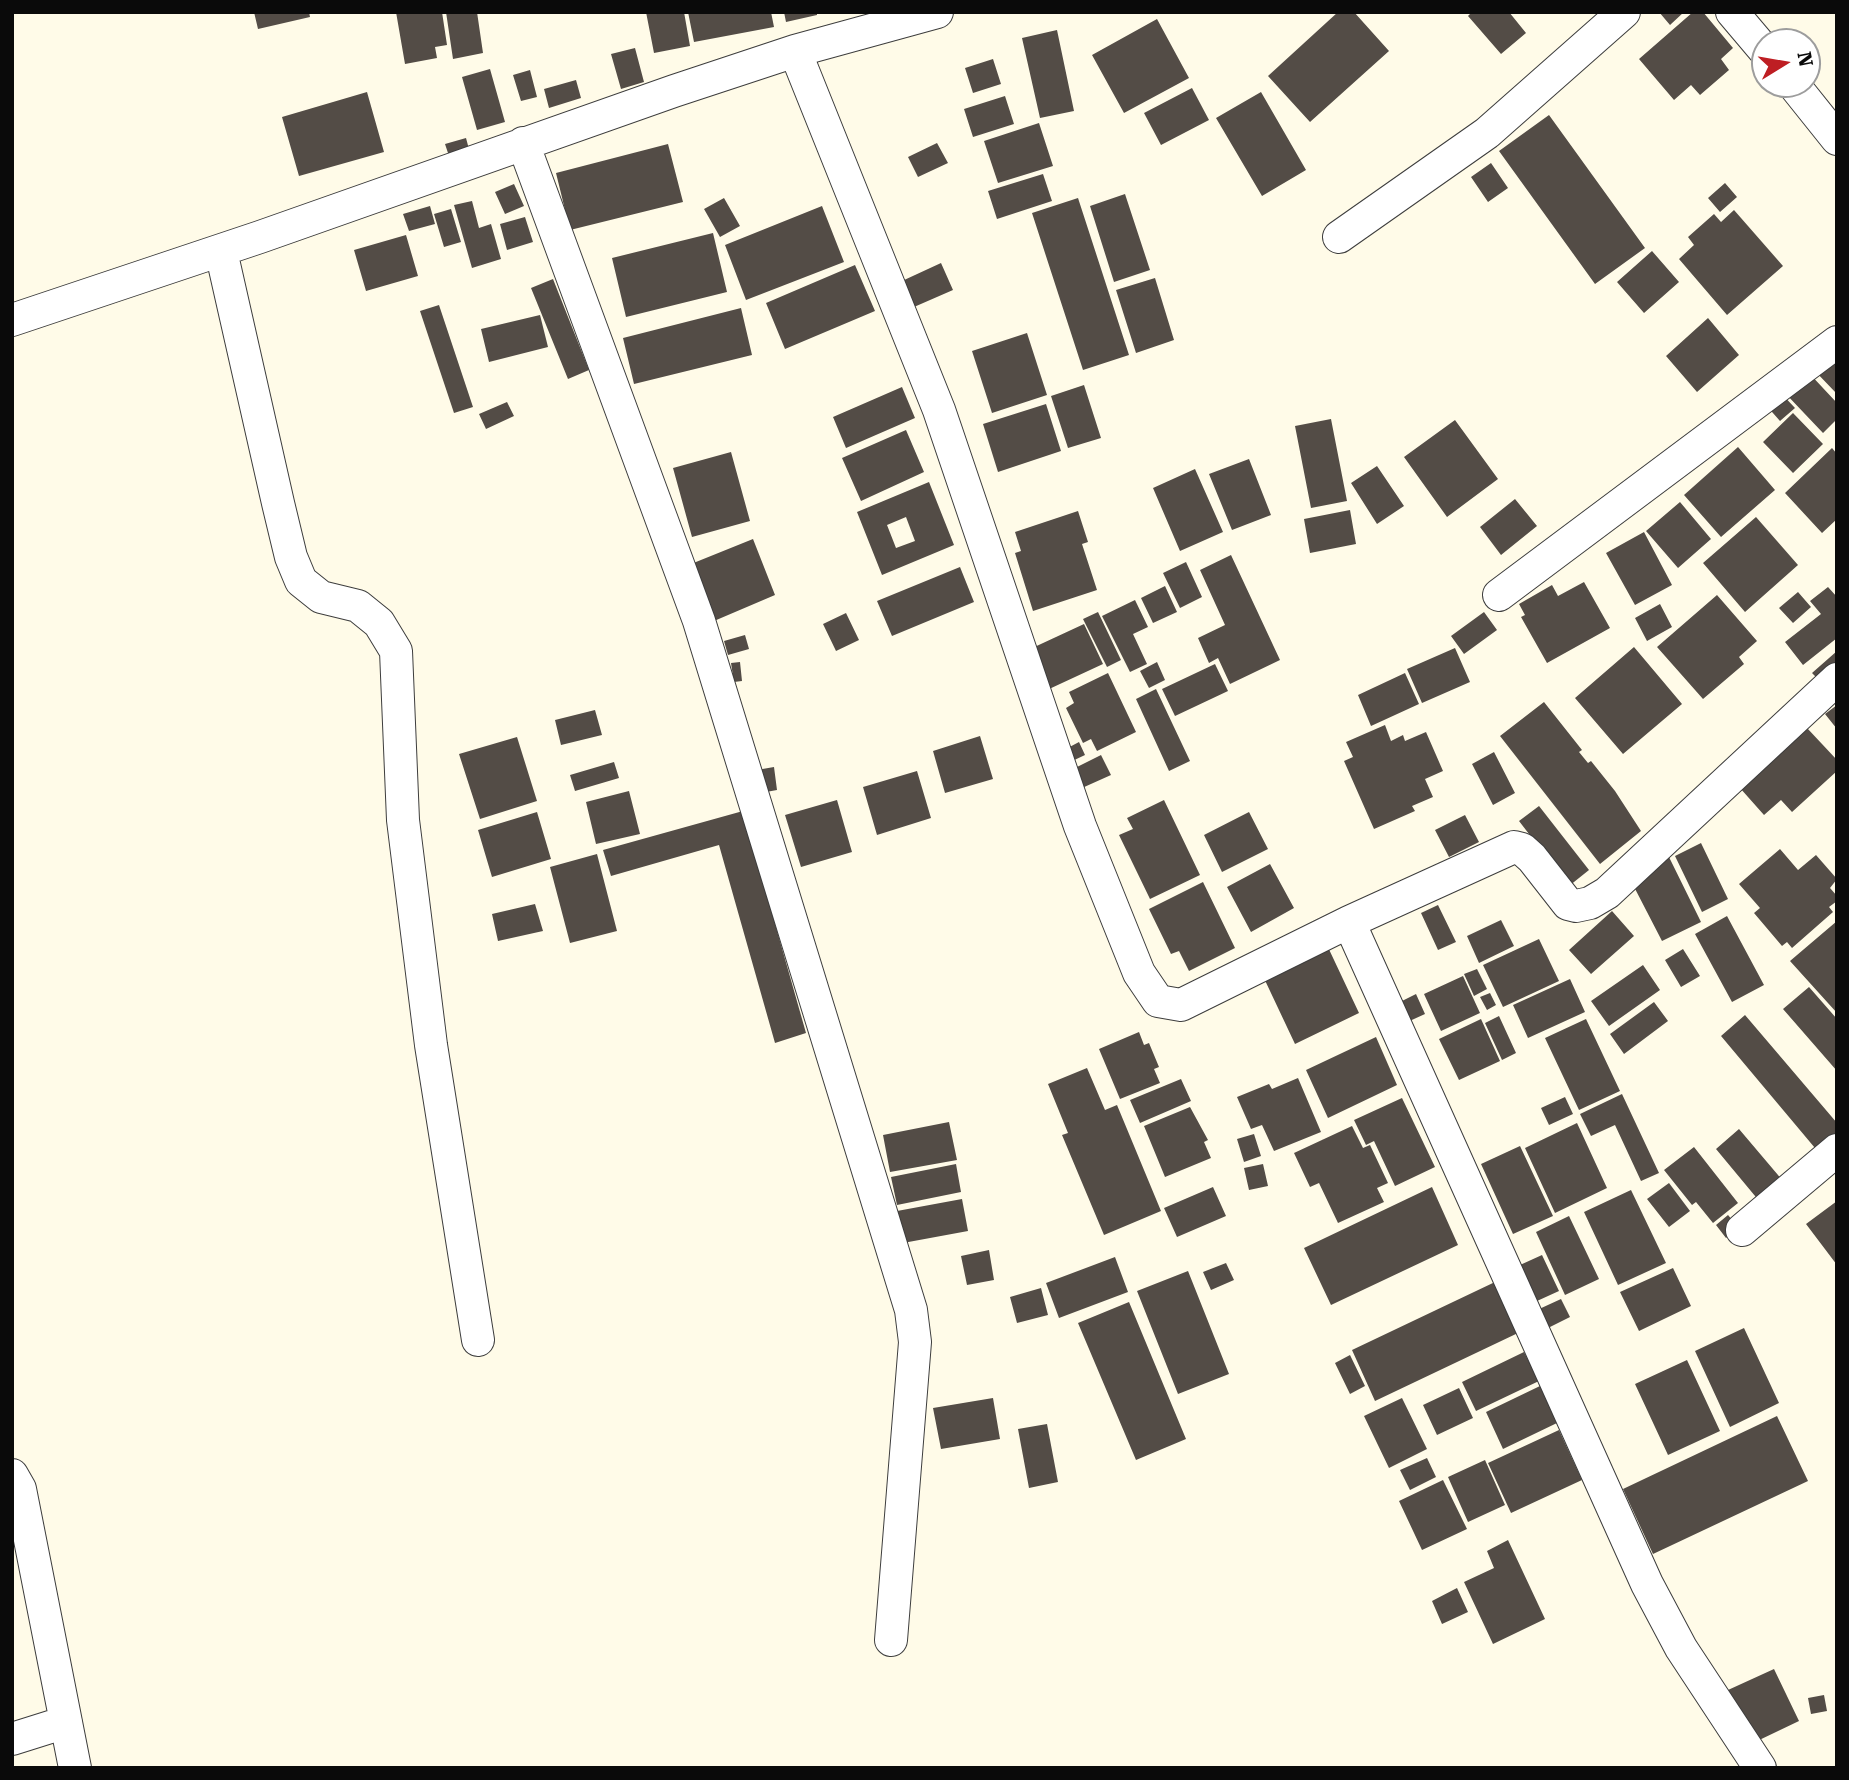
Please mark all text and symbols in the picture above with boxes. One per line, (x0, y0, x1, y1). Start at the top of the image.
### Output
north arrow (1751, 28, 1821, 98)
text: N (1792, 50, 1818, 69)

